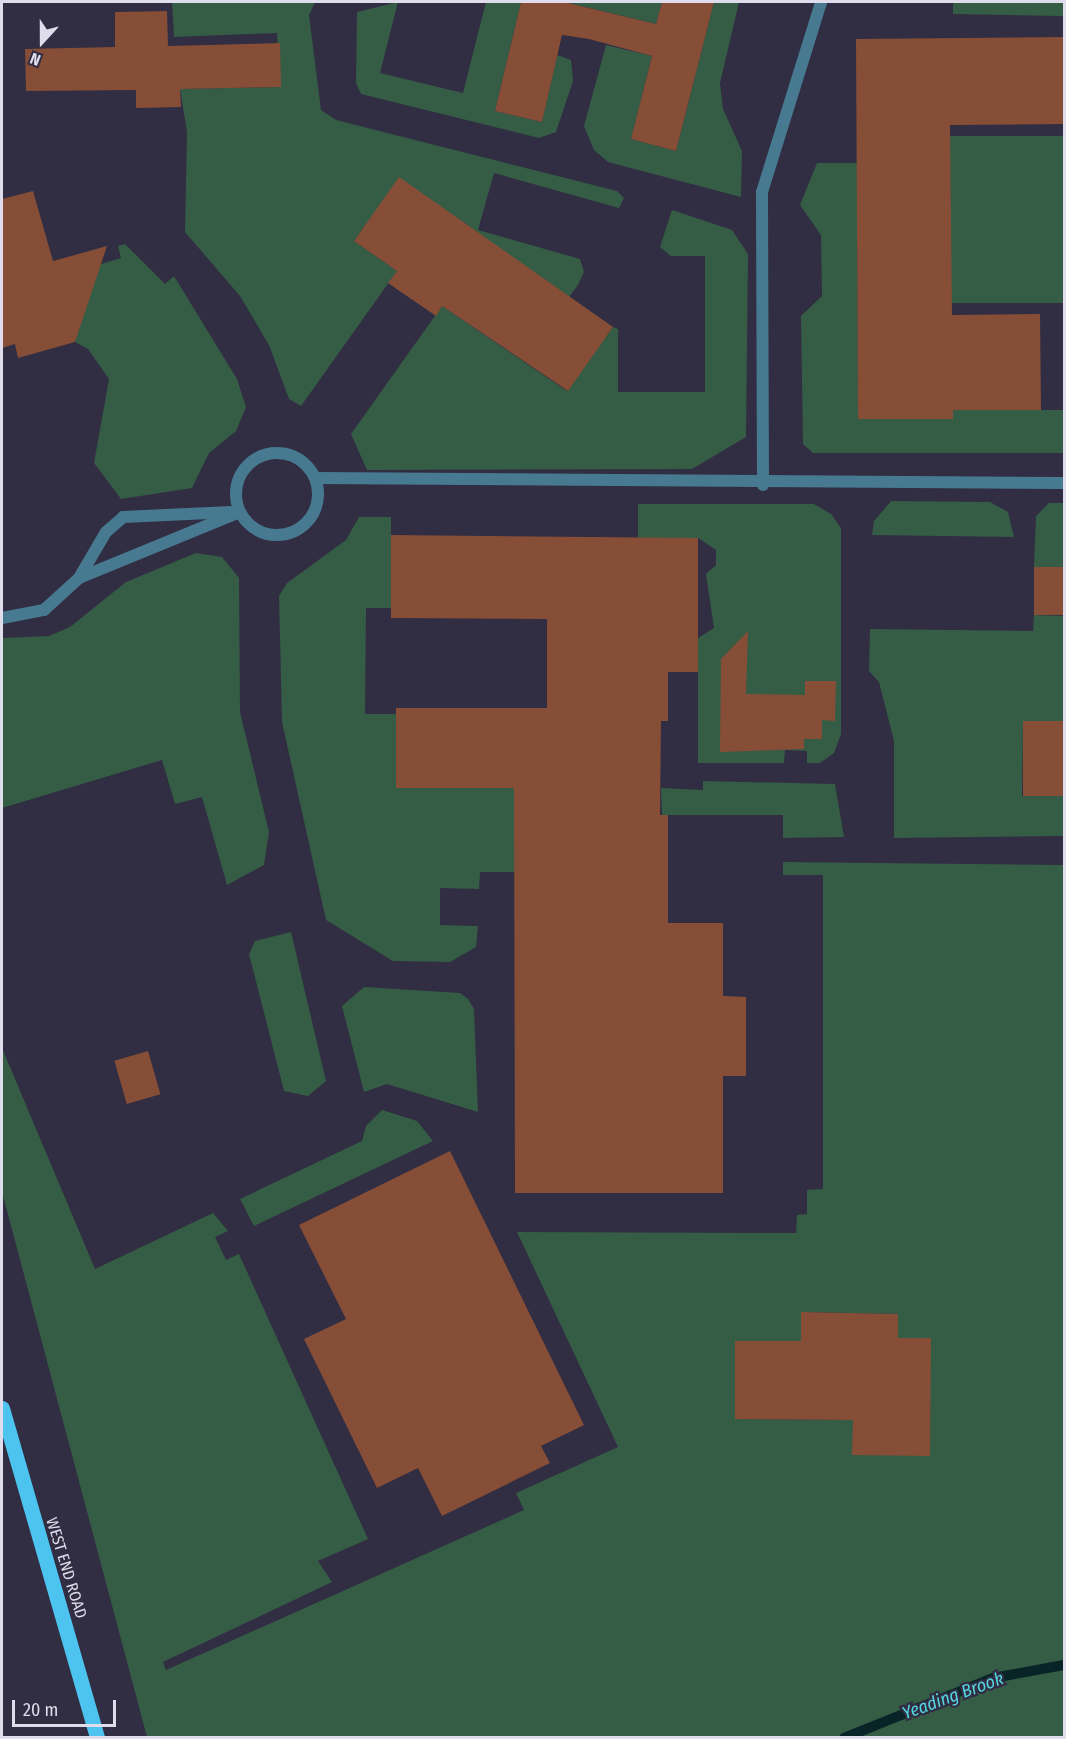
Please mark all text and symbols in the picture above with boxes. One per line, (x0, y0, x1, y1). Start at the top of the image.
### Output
north arrow (12, 12, 72, 72)
text: N (27, 49, 43, 70)
street label: WEST END ROAD (42, 1515, 90, 1621)
water label: Yeading Brook (899, 1668, 1007, 1724)
scale bar (15, 1688, 118, 1726)
text: 20 m (23, 1699, 58, 1721)

